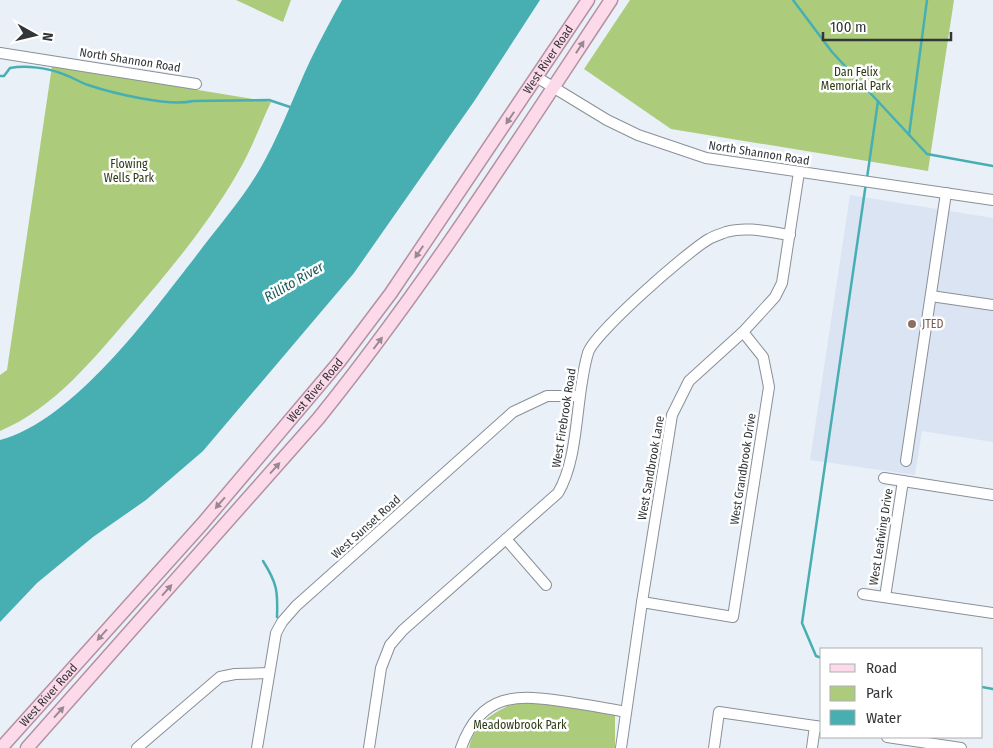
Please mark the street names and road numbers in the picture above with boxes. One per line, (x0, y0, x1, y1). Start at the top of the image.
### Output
street label: West River Road (520, 23, 576, 96)
street label: North Shannon Road (79, 45, 181, 75)
street label: North Shannon Road (708, 138, 810, 168)
street label: West River Road (284, 355, 346, 425)
street label: West Firebrook Road (549, 367, 579, 469)
street label: West Grandbrook Drive (727, 412, 759, 526)
street label: West Sandbrook Lane (635, 415, 667, 521)
street label: West Leafwing Drive (866, 487, 896, 587)
street label: West Sunset Road (329, 492, 403, 562)
street label: West River Road (17, 661, 80, 729)

